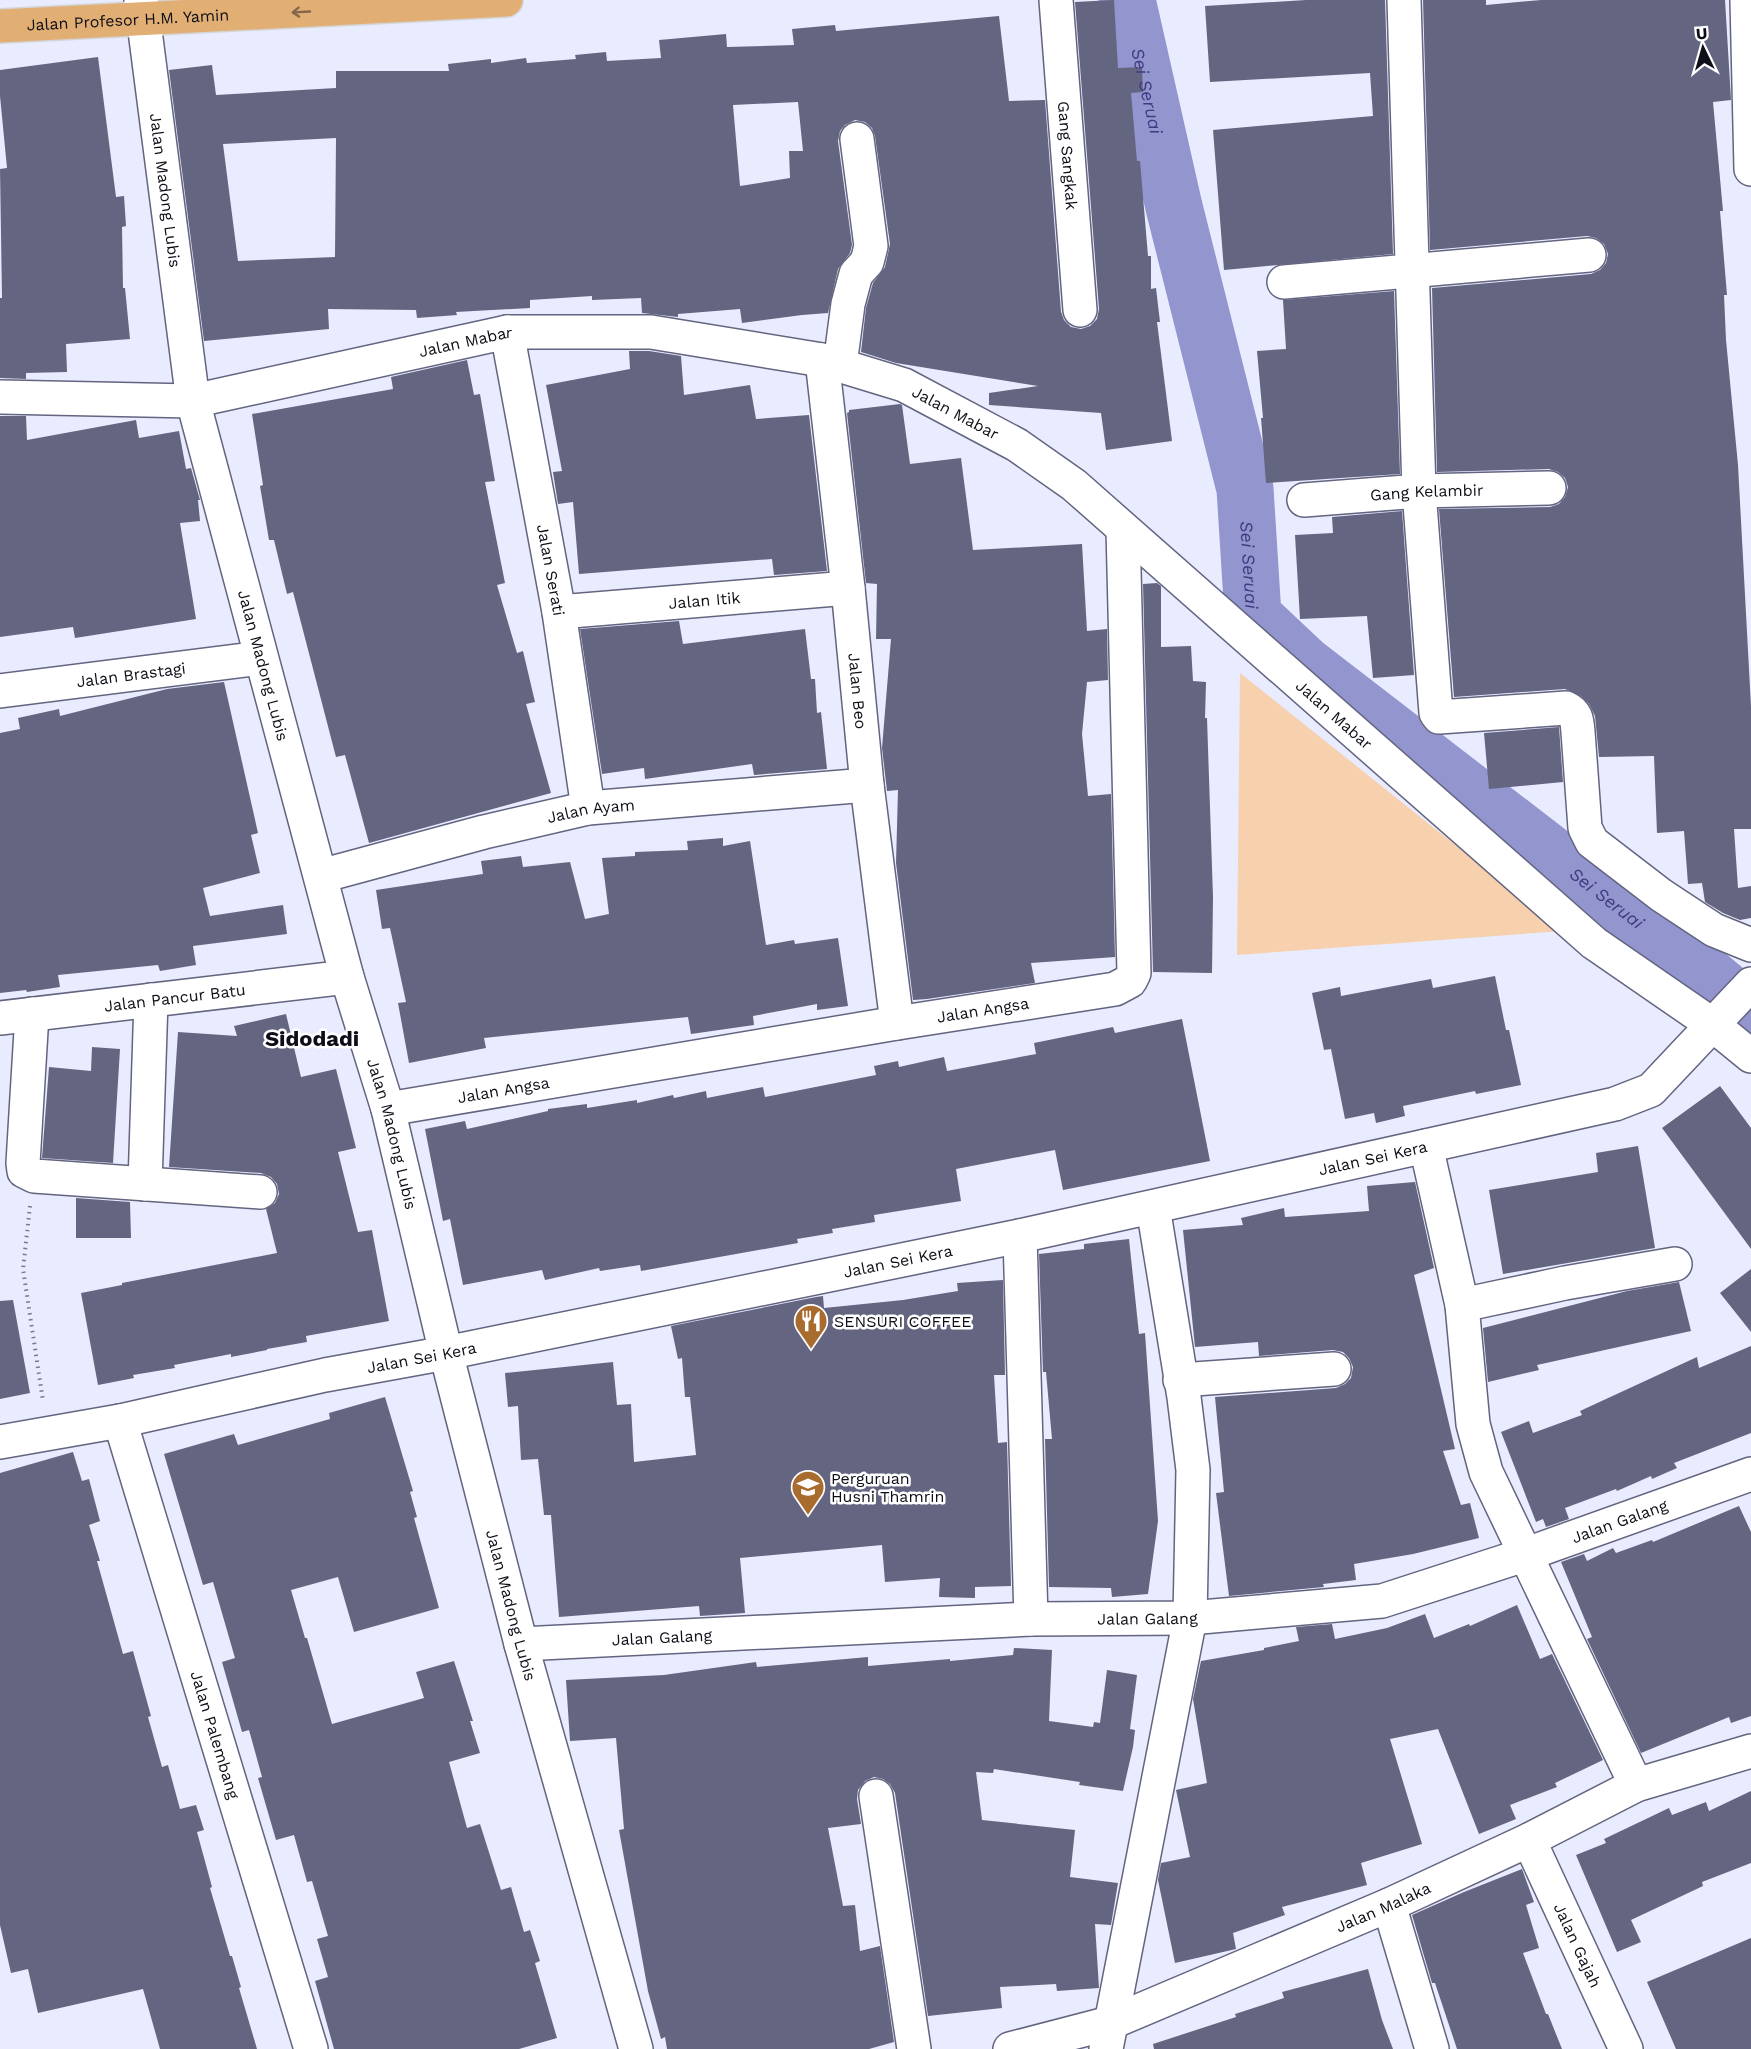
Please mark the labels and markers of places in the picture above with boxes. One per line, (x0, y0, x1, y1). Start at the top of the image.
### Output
restaurant icon: SENSURI COFFEE (793, 1303, 829, 1350)
place label: SENSURI COFFEE (834, 1312, 972, 1331)
school or university icon: Perguruan Husni Thamrin (790, 1469, 826, 1516)
place label: Perguruan Husni Thamrin (831, 1469, 944, 1506)

